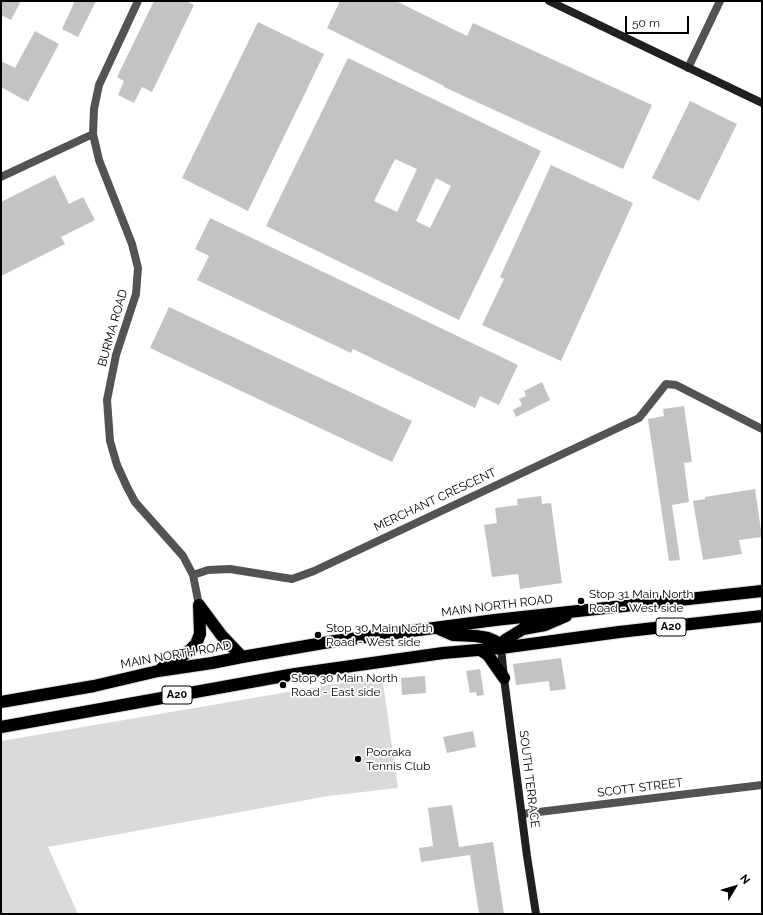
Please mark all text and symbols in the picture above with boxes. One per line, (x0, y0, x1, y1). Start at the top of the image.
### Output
scale bar (627, 8, 691, 34)
text: 50 m (632, 16, 660, 30)
street label: BURMA ROAD (95, 288, 131, 368)
street label: MERCHANT CRESCENT (372, 465, 498, 535)
place label: Stop 31 Main North Road - West side (589, 587, 694, 615)
street label: MAIN NORTH ROAD (440, 592, 554, 620)
marker: Stop 31 Main North Road - West side (576, 596, 586, 606)
road number: A20 (656, 618, 686, 636)
place label: Stop 30 Main North Road - West side (326, 621, 433, 649)
marker: Stop 30 Main North Road - West side (313, 630, 323, 640)
street label: MAIN NORTH ROAD (119, 638, 233, 672)
place label: Stop 30 Main North Road - East side (291, 671, 398, 699)
marker: Stop 30 Main North Road - East side (278, 680, 288, 690)
road number: A20 (162, 686, 192, 704)
street label: SOUTH TERRACE (516, 729, 542, 829)
place label: Pooraka Tennis Club (366, 745, 431, 773)
marker: Pooraka Tennis Club (353, 754, 363, 764)
street label: SCOTT STREET (596, 776, 684, 800)
north arrow (715, 867, 755, 907)
text: N (737, 872, 753, 887)

